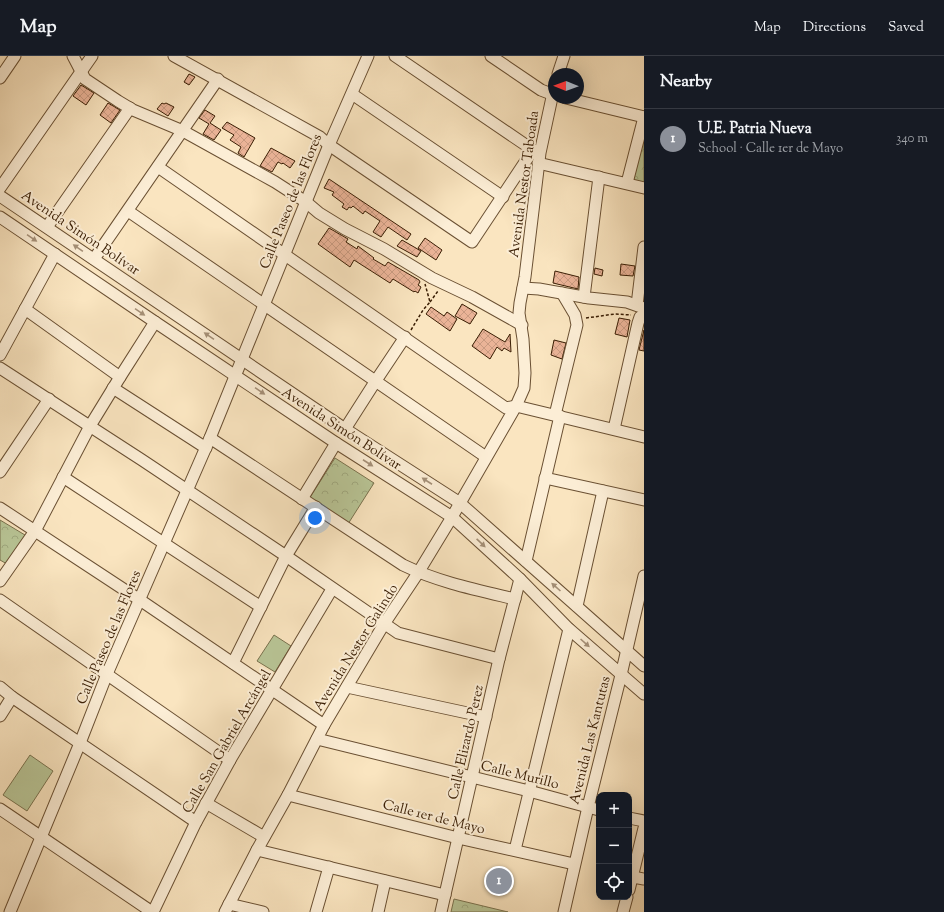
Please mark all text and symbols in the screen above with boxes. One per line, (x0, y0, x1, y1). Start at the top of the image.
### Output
text: Map (20, 14, 57, 41)
text: Map (754, 18, 781, 38)
text: Directions (803, 18, 866, 38)
text: Saved (888, 18, 924, 38)
north arrow (548, 68, 584, 104)
text: Nearby (660, 70, 712, 94)
street label: Avenida Nestor Taboada (505, 109, 545, 259)
text: U.E. Patria Nueva (698, 119, 812, 140)
text: 1 (671, 130, 675, 148)
text: 340 m (896, 130, 928, 148)
street label: Calle Paseo de las Flores (256, 131, 328, 272)
text: School · Calle 1er de Mayo (698, 140, 843, 158)
street label: Avenida Simón Bolívar (17, 186, 144, 281)
one-way arrow (27, 235, 38, 242)
one-way arrow (73, 244, 83, 252)
one-way arrow (135, 308, 145, 316)
one-way arrow (204, 332, 214, 340)
street label: Avenida Simón Bolívar (277, 383, 405, 476)
one-way arrow (255, 387, 265, 395)
one-way arrow (363, 459, 373, 467)
one-way arrow (421, 478, 433, 485)
your location (305, 508, 325, 528)
one-way arrow (476, 539, 486, 548)
street label: Calle Paseo de las Flores (72, 568, 147, 708)
street label: Avenida Nestor Galindo (309, 580, 404, 716)
one-way arrow (550, 583, 561, 592)
one-way arrow (580, 638, 590, 647)
street label: Calle San Gabriel Arcángel (178, 666, 277, 818)
street label: Avenida Las Kantutas (565, 674, 617, 807)
street label: Calle Elizardo Perez (444, 683, 490, 802)
street label: Calle Murillo (478, 757, 561, 795)
map controls (596, 792, 632, 900)
button: + (596, 792, 632, 828)
street label: Calle 1er de Mayo (380, 796, 487, 840)
button: − (596, 828, 632, 864)
button: locate (596, 864, 632, 900)
pin: 1 (486, 866, 512, 896)

